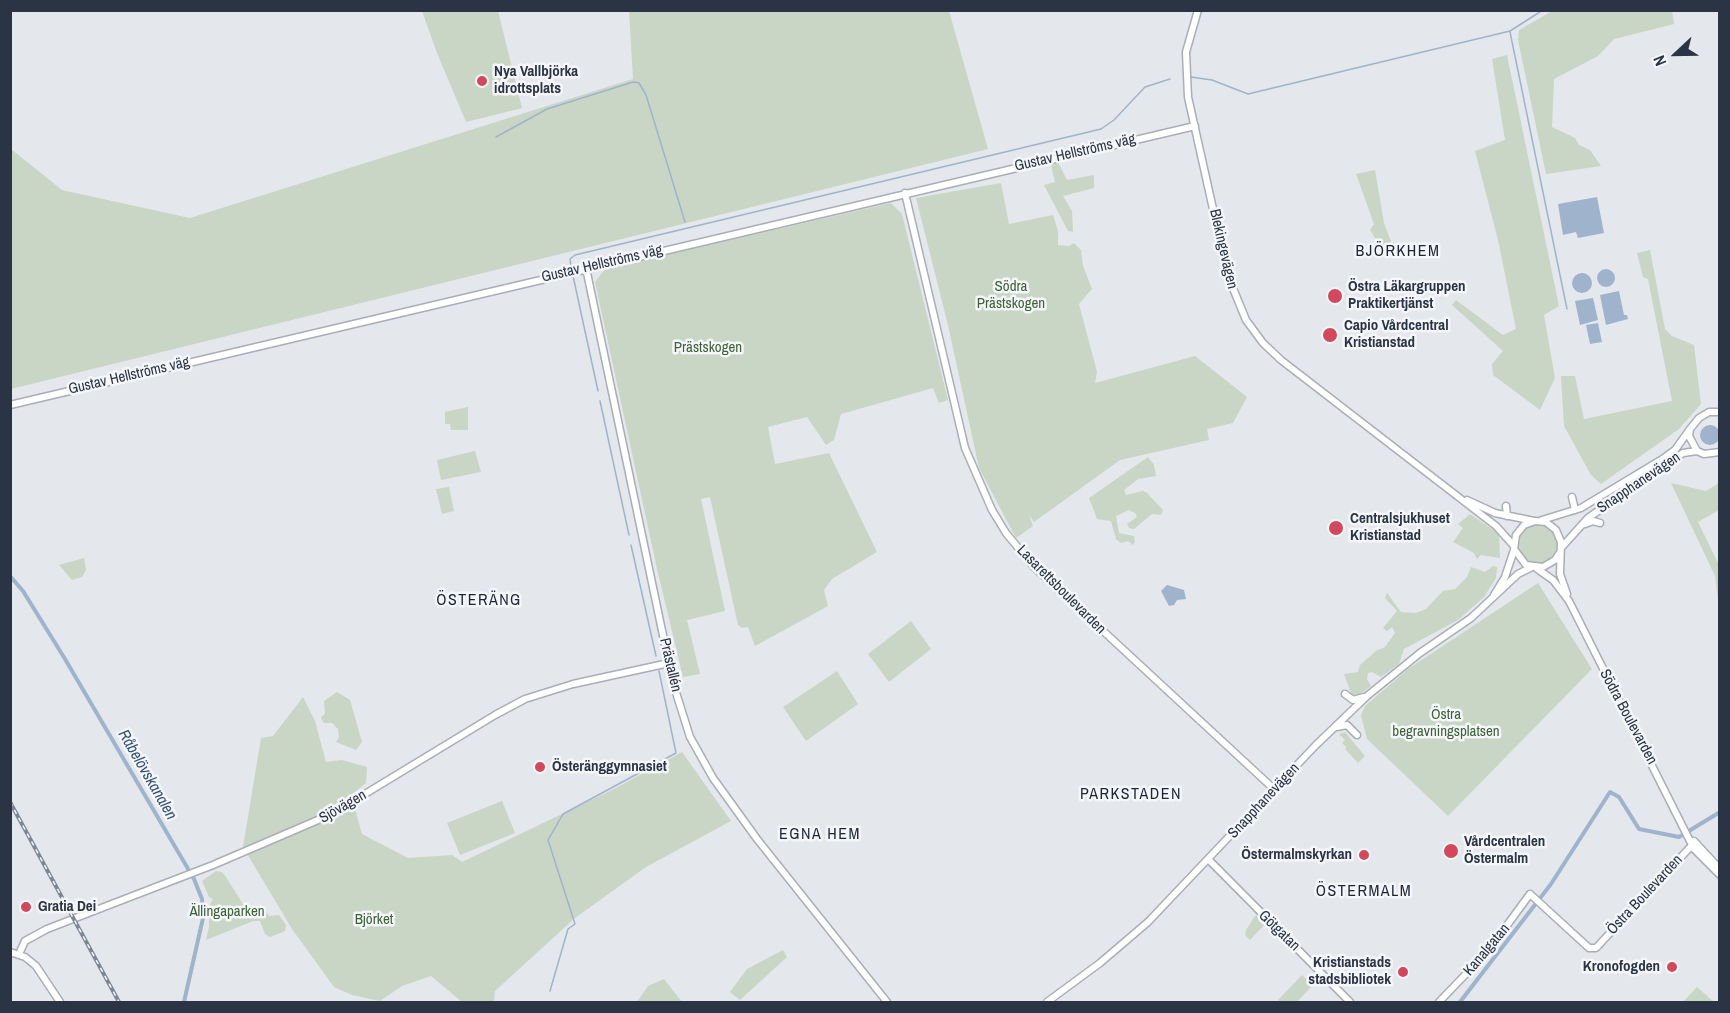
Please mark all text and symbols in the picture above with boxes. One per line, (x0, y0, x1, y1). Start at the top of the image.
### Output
north arrow (1646, 24, 1706, 84)
text: N (1647, 52, 1671, 69)
place label: Nya Vallbjörka idrottsplats (494, 63, 578, 98)
marker: Nya Vallbjörka idrottsplats (475, 74, 489, 88)
street label: Gustav Hellströms väg (1013, 130, 1137, 176)
street label: Blekingevägen (1205, 207, 1241, 291)
street label: Gustav Hellströms väg (540, 241, 664, 287)
district label: BJÖRKHEM (1356, 242, 1440, 262)
park label: Södra Prästskogen (977, 278, 1045, 313)
place label: Östra Läkargruppen Praktikertjänst (1348, 278, 1466, 313)
marker: Östra Läkargruppen Praktikertjänst (1326, 287, 1344, 305)
place label: Capio Vårdcentral Kristianstad (1344, 317, 1449, 352)
marker: Capio Vårdcentral Kristianstad (1321, 326, 1339, 344)
park label: Prästskogen (674, 339, 742, 357)
street label: Gustav Hellströms väg (67, 353, 191, 399)
street label: Snapphanevägen (1594, 449, 1684, 517)
place label: Centralsjukhuset Kristianstad (1350, 510, 1450, 545)
marker: Centralsjukhuset Kristianstad (1327, 519, 1345, 537)
street label: Lasarettsboulevarden (1013, 542, 1109, 638)
district label: ÖSTERÄNG (436, 591, 522, 611)
street label: Prästallén (655, 636, 685, 694)
street label: Södra Boulevarden (1595, 666, 1661, 768)
park label: Östra begravningsplatsen (1392, 706, 1500, 741)
water label: Råbelövskanalen (114, 727, 180, 823)
place label: Österänggymnasiet (552, 758, 667, 776)
marker: Österänggymnasiet (533, 760, 547, 774)
street label: Snapphanevägen (1225, 760, 1303, 842)
district label: PARKSTADEN (1080, 785, 1182, 805)
street label: Sjövägen (316, 786, 370, 828)
district label: EGNA HEM (779, 825, 861, 845)
place label: Vårdcentralen Östermalm (1464, 833, 1545, 868)
marker: Vårdcentralen Östermalm (1442, 842, 1460, 860)
place label: Östermalmskyrkan (1241, 846, 1352, 864)
marker: Östermalmskyrkan (1357, 848, 1371, 862)
street label: Östra Boulevarden (1603, 851, 1687, 939)
district label: ÖSTERMALM (1316, 882, 1412, 902)
place label: Gratia Dei (38, 898, 96, 916)
marker: Gratia Dei (19, 900, 33, 914)
park label: Ällingaparken (189, 903, 265, 921)
street label: Götgatan (1255, 907, 1303, 955)
park label: Björket (355, 911, 393, 929)
street label: Kanalgatan (1460, 920, 1514, 980)
place label: Kristianstads stadsbibliotek (1308, 954, 1391, 989)
place label: Kronofogden (1583, 958, 1660, 976)
marker: Kronofogden (1665, 960, 1679, 974)
marker: Kristianstads stadsbibliotek (1396, 965, 1410, 979)

